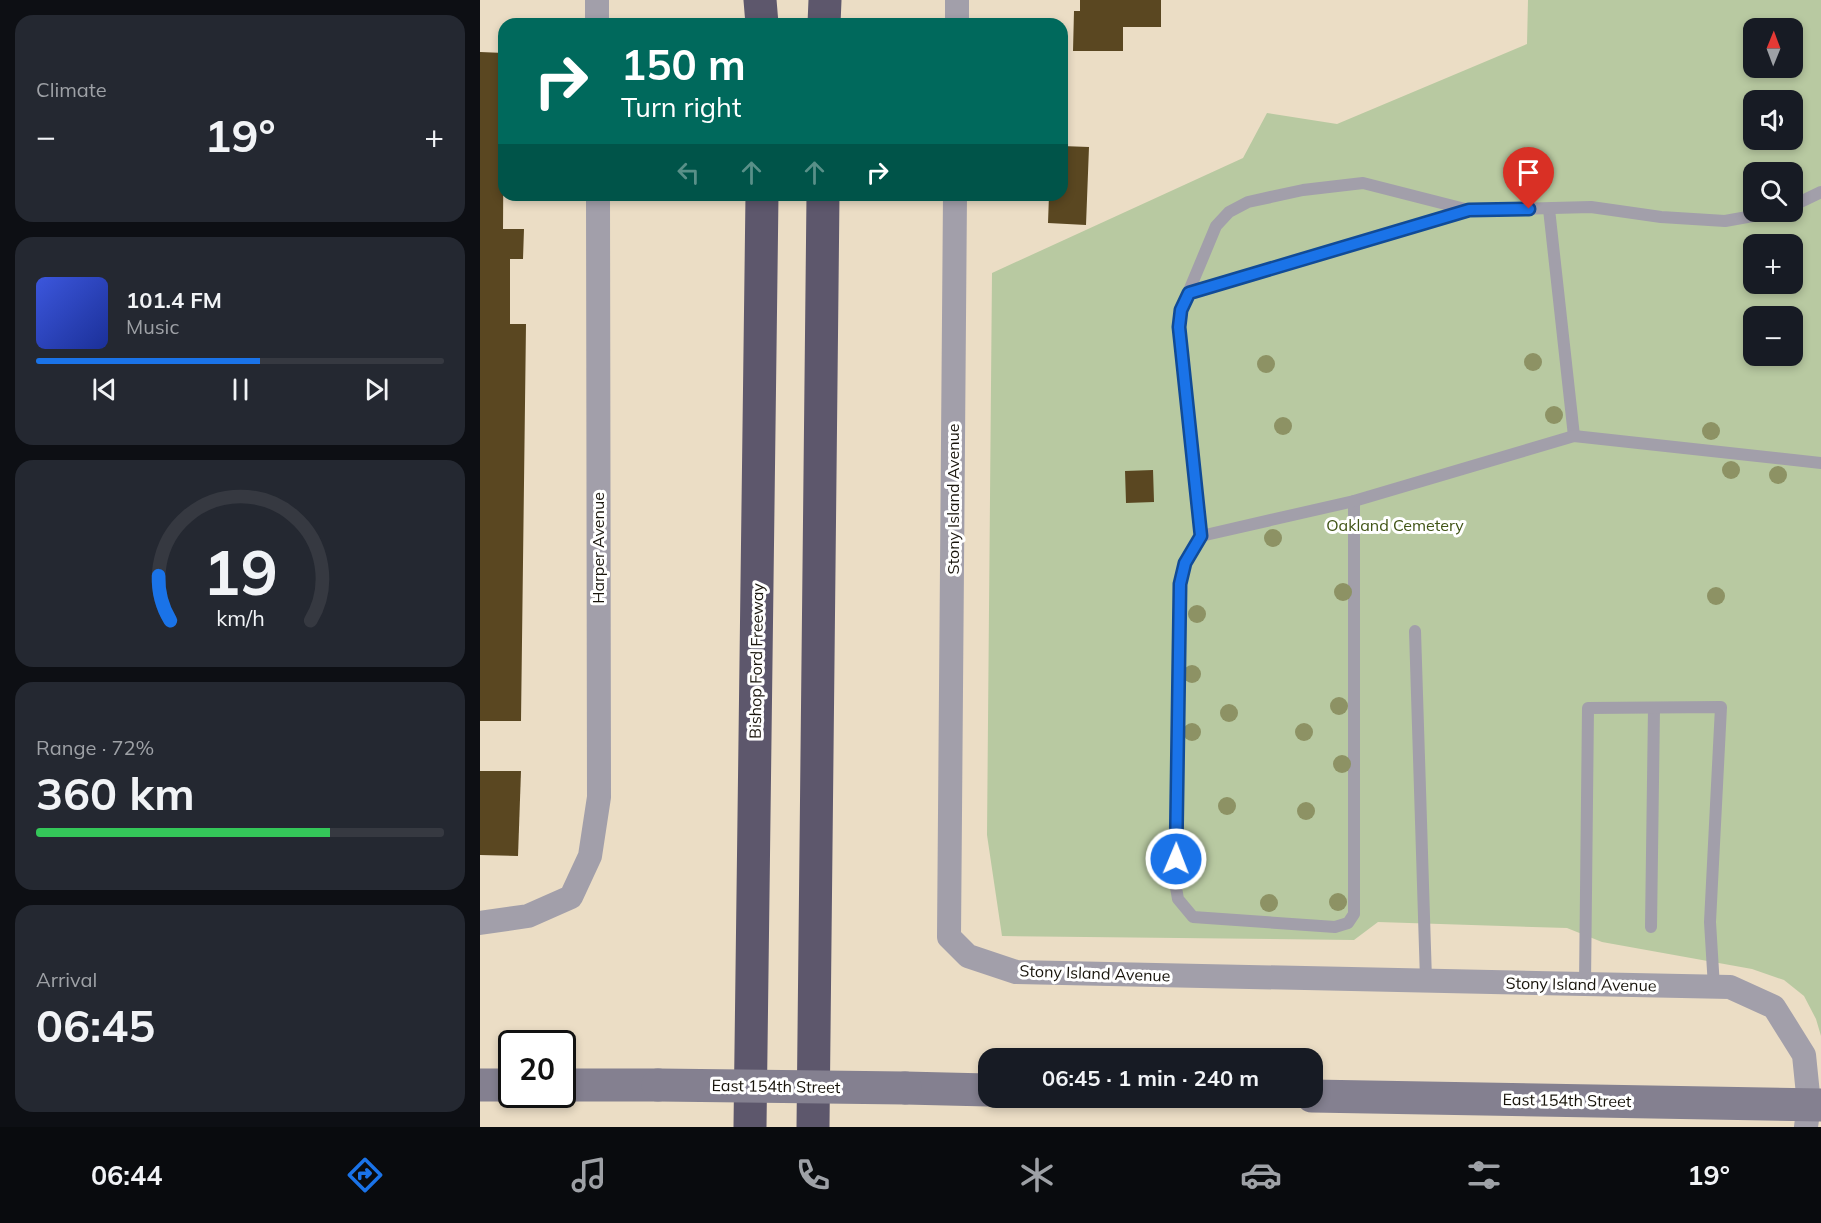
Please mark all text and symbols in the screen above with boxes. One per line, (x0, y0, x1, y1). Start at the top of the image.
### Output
north arrow (1743, 18, 1803, 78)
map controls (1743, 18, 1803, 366)
text: 150 m (621, 38, 746, 91)
icon: right (522, 42, 600, 120)
text: Climate (36, 77, 107, 102)
text: Turn right (621, 90, 741, 124)
button: sound (1743, 90, 1803, 150)
text: 19° (204, 107, 276, 163)
text: − (36, 115, 56, 156)
text: + (424, 115, 444, 156)
pin (1503, 147, 1554, 209)
icon: left (672, 156, 705, 189)
icon: ahead (735, 156, 768, 189)
icon: ahead (798, 156, 831, 189)
icon: right (861, 156, 894, 189)
icon: arrive (1512, 156, 1545, 189)
button: search (1743, 162, 1803, 222)
button: + (1743, 234, 1803, 294)
text: 101.4 FM (126, 286, 222, 314)
button: − (1743, 306, 1803, 366)
text: Music (126, 314, 179, 339)
icon: previous (88, 373, 121, 406)
icon: pause (224, 373, 257, 406)
icon: next (360, 373, 393, 406)
street label: Stony Island Avenue (943, 424, 963, 574)
street label: Harper Avenue (588, 492, 608, 604)
park label: Oakland Cemetery (1326, 515, 1464, 535)
text: 19 (203, 532, 277, 611)
street label: Bishop Ford Freeway (745, 582, 767, 739)
text: km/h (216, 604, 264, 631)
text: Range · 72% (36, 735, 154, 760)
text: 360 km (36, 765, 195, 821)
position arrow (1144, 827, 1208, 891)
street label: Stony Island Avenue (1019, 960, 1171, 986)
text: Arrival (36, 967, 97, 992)
street label: Stony Island Avenue (1505, 973, 1657, 995)
text: 06:45 (36, 997, 155, 1053)
speed limit sign: 20 (498, 1030, 576, 1108)
text: 06:45 · 1 min · 240 m (1042, 1064, 1259, 1092)
street label: East 154th Street (711, 1075, 841, 1097)
street label: East 154th Street (1502, 1089, 1632, 1111)
icon: directions (344, 1154, 386, 1196)
icon: music (568, 1154, 610, 1196)
icon: phone (792, 1154, 834, 1196)
icon: climate (1016, 1154, 1058, 1196)
icon: car (1240, 1154, 1282, 1196)
icon: filters (1463, 1154, 1505, 1196)
text: 06:44 (91, 1158, 162, 1192)
text: 19° (1687, 1158, 1730, 1192)

